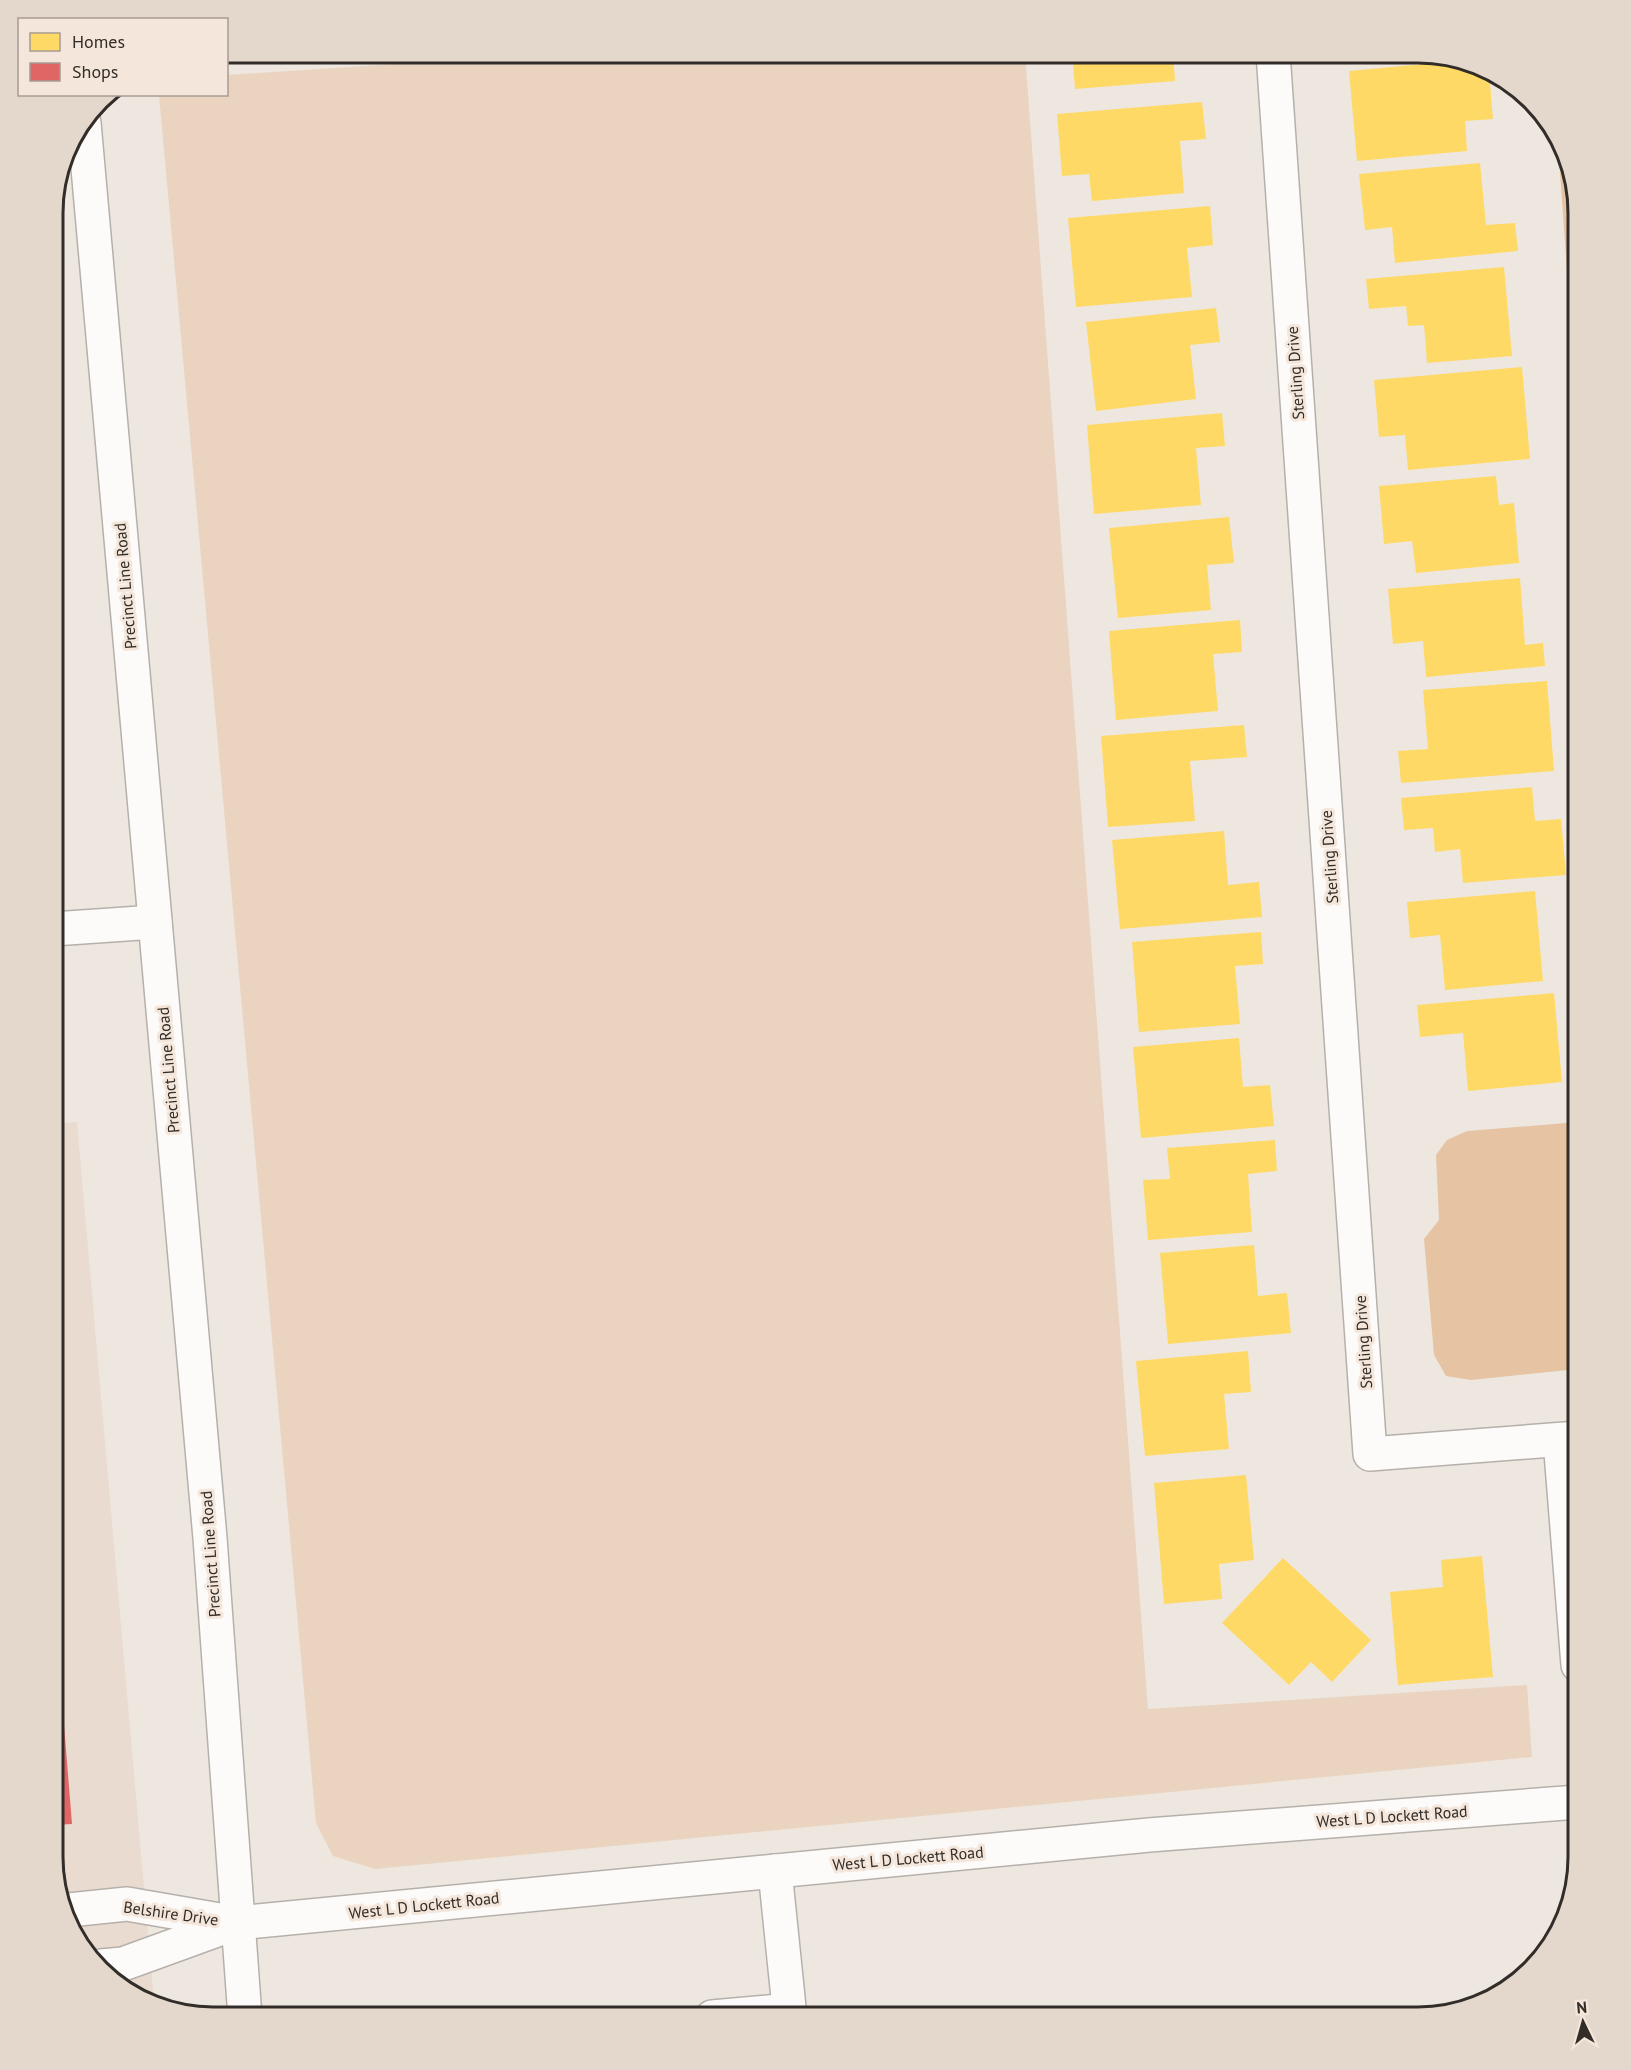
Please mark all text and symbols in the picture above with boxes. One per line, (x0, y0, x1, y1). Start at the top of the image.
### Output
legend (18, 18, 228, 96)
text: Homes (72, 30, 125, 53)
text: Shops (72, 60, 118, 83)
street label: Sterling Drive (1282, 326, 1308, 420)
street label: Precinct Line Road (110, 522, 140, 650)
street label: Sterling Drive (1316, 810, 1342, 904)
street label: Precinct Line Road (153, 1006, 183, 1134)
street label: Sterling Drive (1350, 1295, 1376, 1389)
street label: Precinct Line Road (196, 1490, 224, 1618)
street label: West L D Lockett Road (1316, 1801, 1468, 1831)
street label: West L D Lockett Road (832, 1841, 984, 1875)
street label: West L D Lockett Road (348, 1887, 500, 1923)
street label: Belshire Drive (122, 1896, 220, 1930)
north arrow (1553, 1992, 1613, 2052)
text: N (1576, 1997, 1588, 2017)

